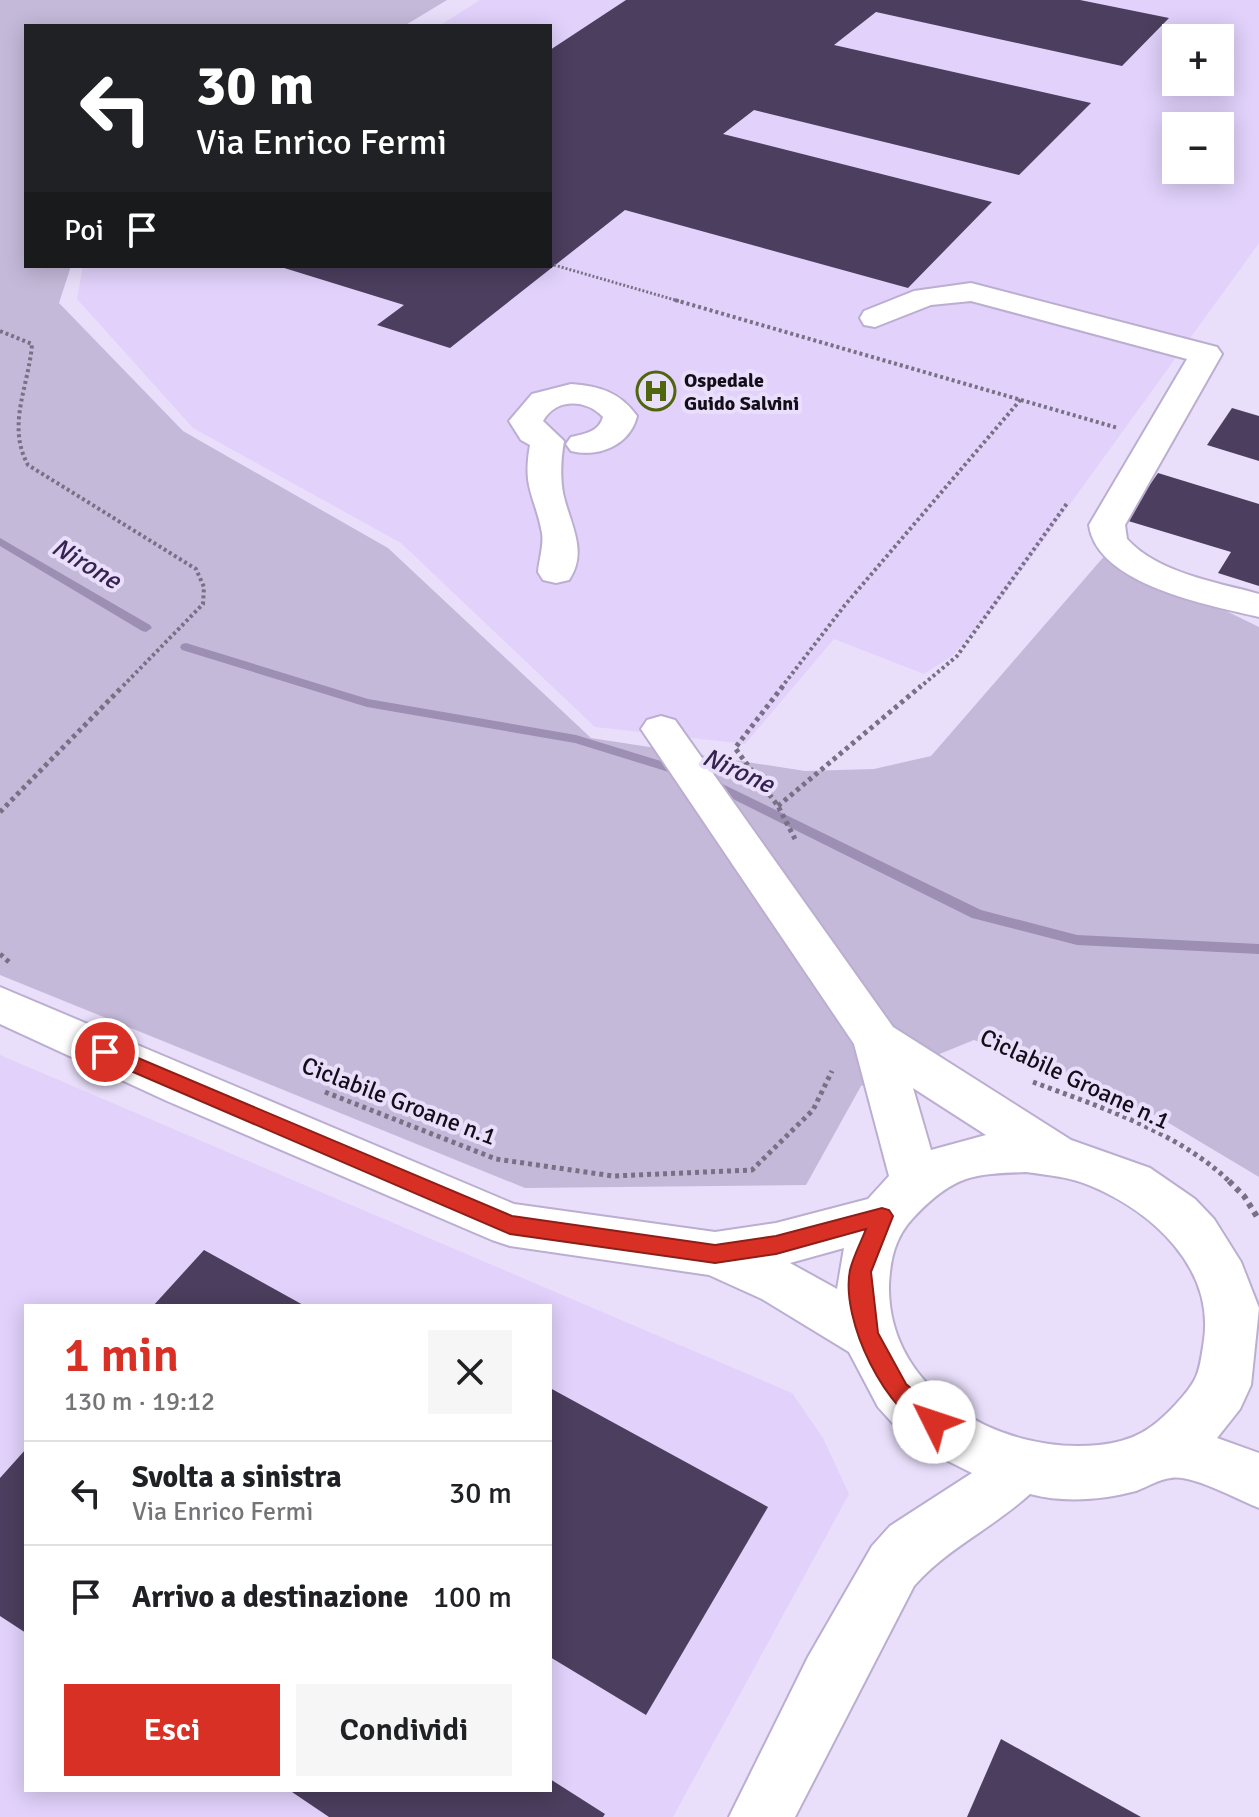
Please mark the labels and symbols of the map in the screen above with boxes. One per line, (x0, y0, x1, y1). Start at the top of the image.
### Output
place label: Ospedale Guido Salvini (684, 368, 799, 416)
hospital icon: Ospedale Guido Salvini (635, 370, 677, 412)
water label: Nirone (46, 531, 128, 598)
water label: Nirone (697, 741, 780, 802)
pin (71, 1018, 139, 1086)
street label: Ciclabile Groane n.1 (975, 1022, 1175, 1136)
street label: Ciclabile Groane n.1 (297, 1050, 501, 1152)
position arrow (892, 1380, 976, 1464)

